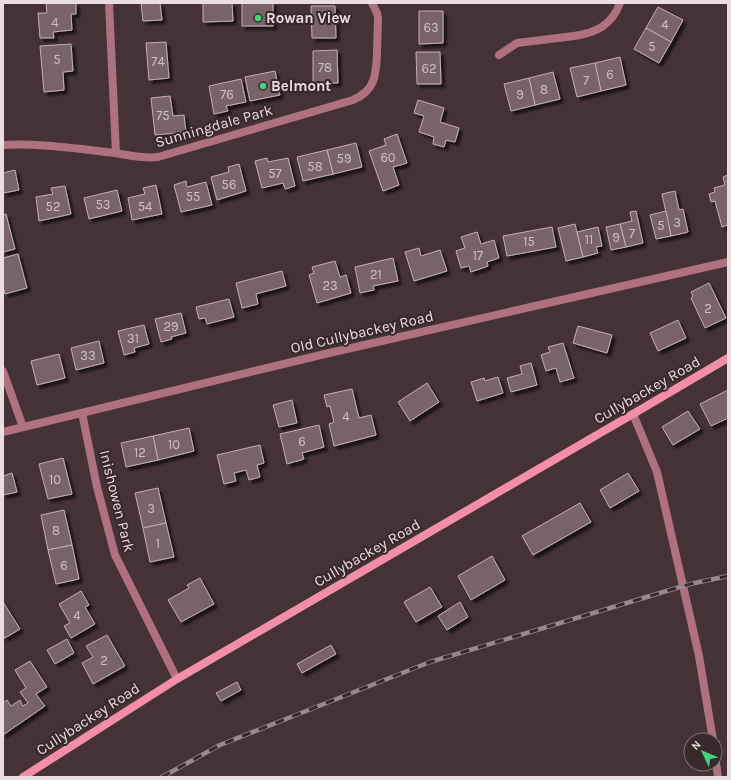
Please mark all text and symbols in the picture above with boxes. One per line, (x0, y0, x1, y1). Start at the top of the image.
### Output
place label: Rowan View (266, 9, 351, 27)
marker: Rowan View (253, 13, 263, 23)
house number: 4 (51, 15, 59, 30)
house number: 4 (661, 17, 669, 32)
house number: 63 (423, 20, 439, 35)
house number: 5 (648, 39, 656, 54)
house number: 5 (53, 52, 61, 67)
house number: 74 (151, 54, 165, 69)
house number: 78 (318, 60, 332, 75)
house number: 62 (422, 61, 436, 76)
house number: 6 (606, 67, 614, 82)
house number: 7 (583, 73, 589, 88)
place label: Belmont (271, 77, 331, 95)
marker: Belmont (258, 81, 268, 91)
house number: 8 (540, 82, 548, 97)
house number: 76 (220, 87, 234, 102)
house number: 9 (516, 87, 524, 102)
street label: Sunningdale Park (153, 101, 275, 151)
house number: 75 (156, 108, 170, 123)
house number: 60 (380, 150, 396, 165)
house number: 59 (337, 151, 351, 166)
house number: 58 (307, 159, 323, 174)
house number: 57 (268, 166, 282, 181)
house number: 56 (222, 177, 236, 192)
house number: 55 (186, 189, 200, 204)
house number: 53 (95, 197, 111, 212)
house number: 52 (46, 199, 60, 214)
house number: 54 (138, 199, 152, 214)
house number: 3 (673, 215, 681, 230)
house number: 5 (657, 218, 665, 233)
house number: 7 (629, 226, 635, 241)
house number: 9 (612, 230, 620, 245)
house number: 11 (585, 232, 593, 247)
house number: 15 (523, 234, 535, 249)
house number: 17 (473, 248, 483, 263)
house number: 21 (370, 267, 382, 282)
house number: 23 (322, 278, 338, 293)
house number: 2 (704, 301, 712, 316)
street label: Old Cullybackey Road (289, 307, 435, 357)
house number: 29 (163, 319, 179, 334)
house number: 31 (127, 331, 139, 346)
house number: 33 (80, 348, 96, 363)
street label: Cullybackey Road (591, 352, 703, 428)
house number: 4 (342, 409, 350, 424)
house number: 6 (298, 434, 306, 449)
house number: 10 (168, 437, 180, 452)
house number: 12 (134, 445, 146, 460)
street label: Inishowen Park (96, 448, 138, 554)
house number: 10 (49, 472, 61, 487)
house number: 3 (147, 501, 155, 516)
street label: Cullybackey Road (311, 515, 423, 591)
house number: 8 (52, 523, 60, 538)
house number: 1 (156, 536, 160, 551)
house number: 6 (60, 558, 68, 573)
house number: 4 (73, 608, 81, 623)
house number: 2 (100, 653, 108, 668)
street label: Cullybackey Road (33, 679, 143, 759)
north arrow (683, 732, 723, 772)
text: N (689, 738, 704, 753)

